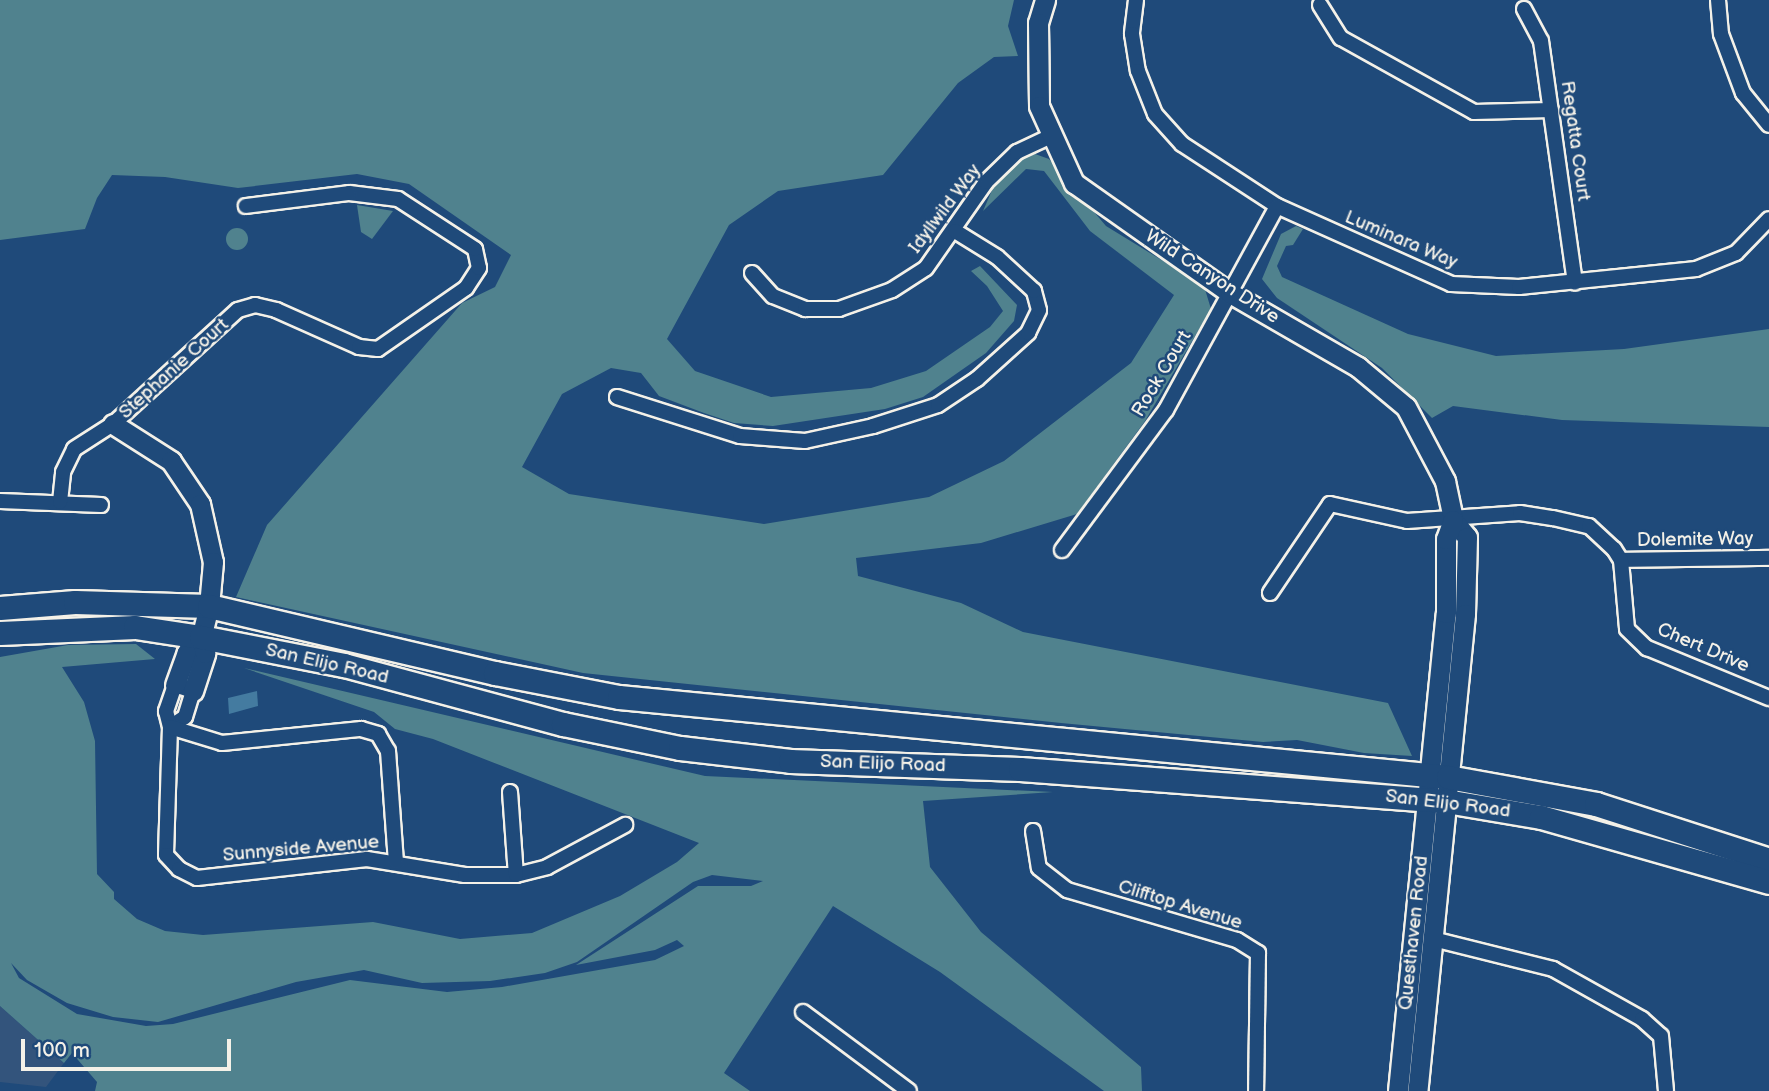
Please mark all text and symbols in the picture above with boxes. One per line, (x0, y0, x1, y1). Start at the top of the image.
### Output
street label: Regatta Court (1555, 79, 1595, 203)
street label: Idyllwild Way (904, 160, 986, 258)
street label: Luminara Way (1341, 206, 1461, 274)
street label: Wild Canyon Drive (1141, 225, 1283, 329)
street label: Stephanie Court (115, 314, 233, 424)
street label: Rock Court (1127, 327, 1197, 421)
street label: Dolemite Way (1636, 528, 1754, 552)
street label: Chert Drive (1653, 618, 1753, 678)
street label: San Elijo Road (263, 639, 391, 689)
street label: San Elijo Road (820, 750, 946, 778)
street label: San Elijo Road (1384, 785, 1512, 823)
street label: Sunnyside Avenue (222, 831, 380, 867)
street label: Questhaven Road (1395, 855, 1433, 1011)
street label: Clifftop Avenue (1115, 875, 1245, 935)
scale bar (24, 1024, 234, 1068)
text: 100 m (34, 1038, 90, 1063)

